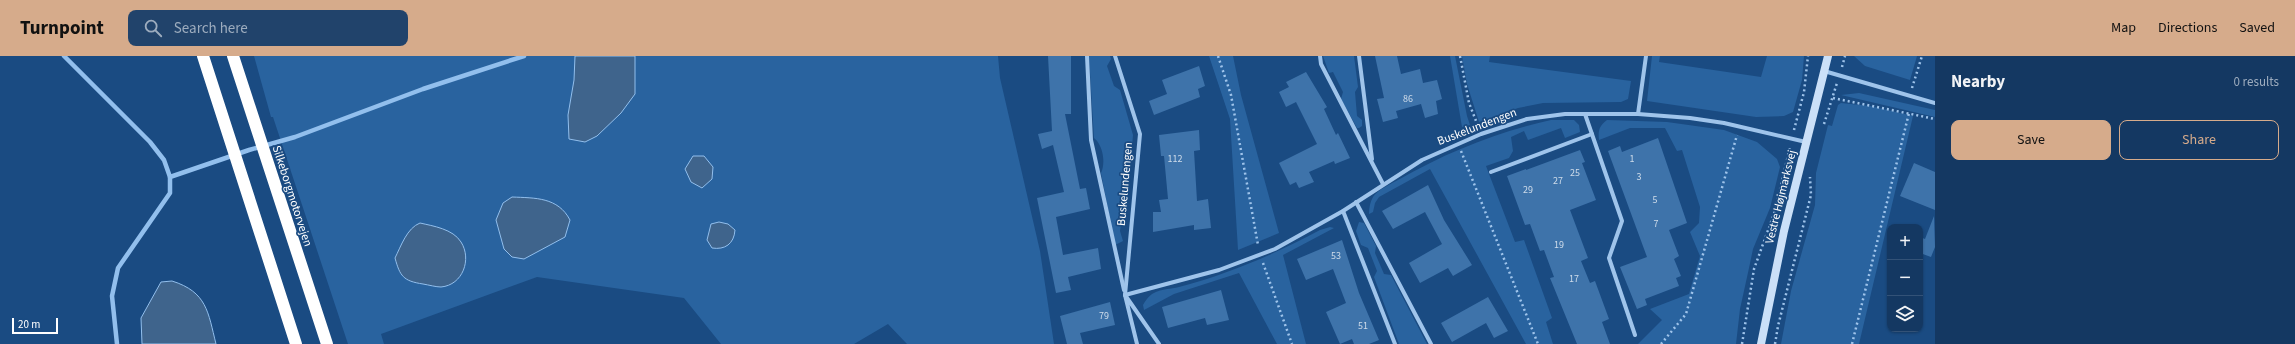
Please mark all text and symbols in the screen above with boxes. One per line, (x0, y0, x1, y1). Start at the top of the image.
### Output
search box (128, 10, 408, 46)
text: Turnpoint (20, 15, 104, 42)
icon: search (142, 17, 164, 39)
text: Search here (174, 18, 248, 39)
text: Map (2111, 18, 2136, 38)
text: Directions (2158, 18, 2217, 38)
text: Saved (2239, 18, 2275, 38)
text: Nearby (1951, 70, 2005, 94)
text: 0 results (2234, 73, 2279, 91)
house number: 86 (1403, 92, 1413, 106)
street label: Buskelundengen (1435, 104, 1519, 150)
button: Save (1951, 120, 2111, 160)
button: Share (2119, 120, 2279, 160)
street label: Buskelundengen (1113, 141, 1137, 227)
street label: Silkeborgmotorvejen (268, 143, 316, 249)
street label: Vestre Højmarksvej (1761, 148, 1801, 246)
house number: 112 (1168, 152, 1182, 166)
house number: 1 (1630, 152, 1635, 166)
house number: 25 (1570, 166, 1580, 180)
house number: 3 (1637, 170, 1642, 184)
house number: 27 (1553, 174, 1563, 188)
house number: 29 (1523, 183, 1533, 197)
house number: 5 (1653, 193, 1658, 207)
house number: 7 (1654, 217, 1659, 231)
map controls (1887, 224, 1923, 332)
button: + (1887, 224, 1923, 260)
house number: 19 (1554, 238, 1564, 252)
house number: 53 (1331, 249, 1341, 263)
button: − (1887, 260, 1923, 296)
house number: 17 (1569, 272, 1579, 286)
button: layers (1887, 296, 1923, 332)
house number: 79 (1099, 309, 1109, 323)
scale bar (12, 316, 58, 335)
text: 20 m (18, 317, 40, 332)
house number: 51 (1358, 319, 1368, 333)

